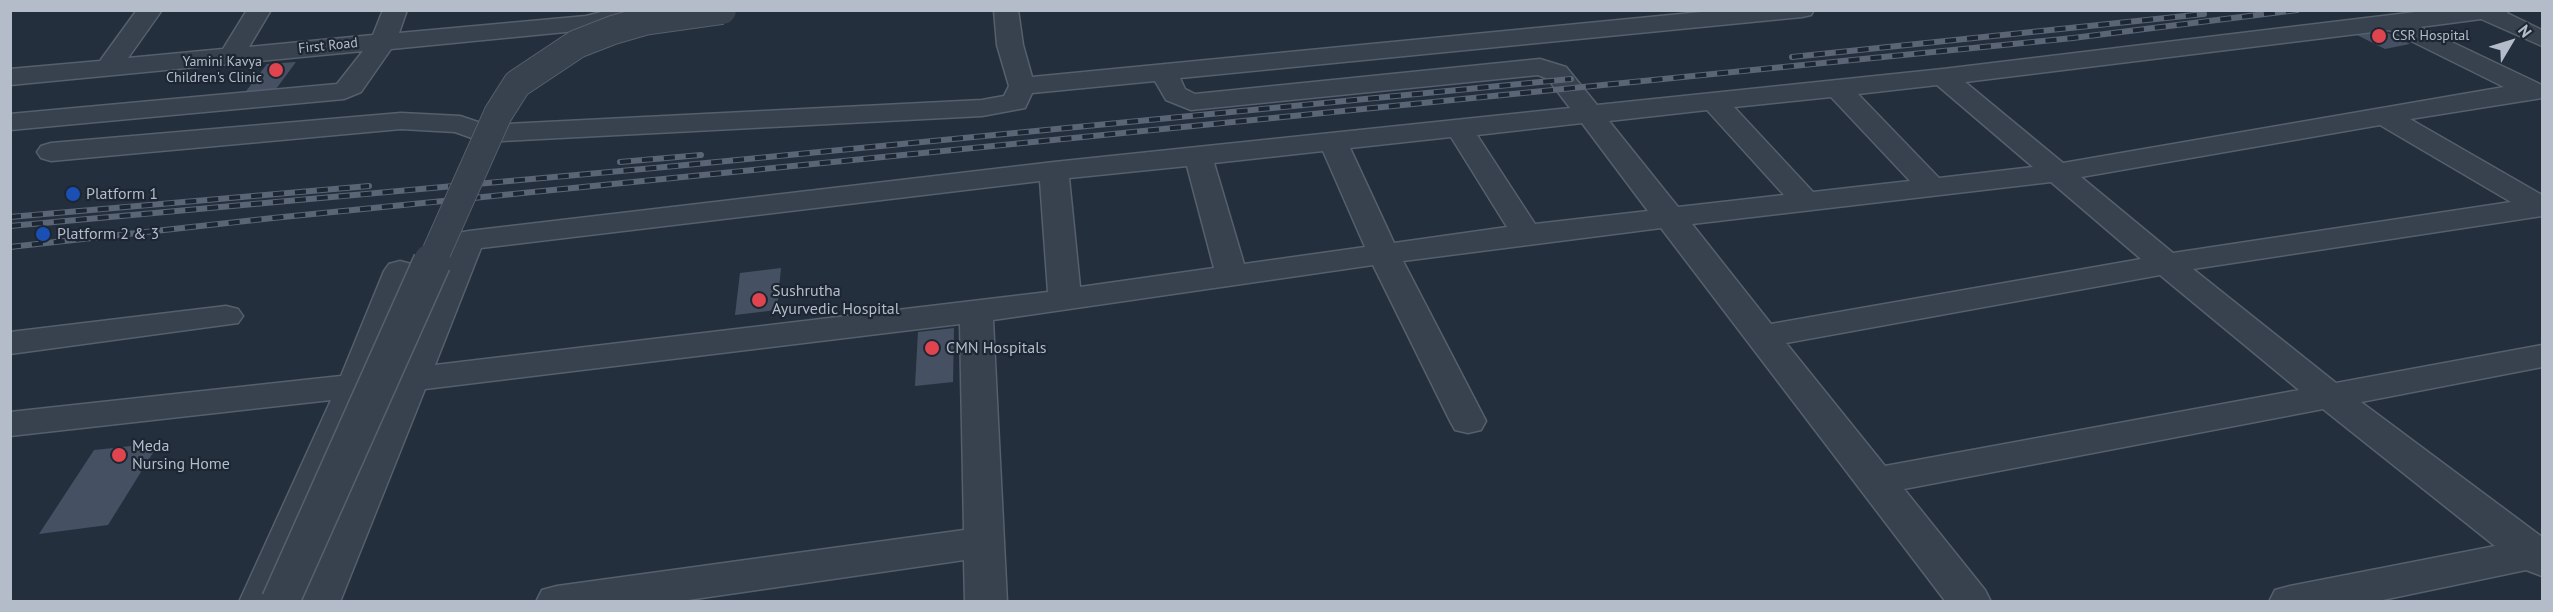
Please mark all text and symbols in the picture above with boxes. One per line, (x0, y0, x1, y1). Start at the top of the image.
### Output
north arrow (2481, 12, 2541, 72)
text: N (2514, 21, 2536, 41)
marker: CSR Hospital (2370, 27, 2388, 45)
place label: CSR Hospital (2392, 28, 2469, 44)
street label: First Road (297, 35, 359, 57)
place label: Yamini Kavya Children's Clinic (166, 54, 262, 86)
marker: Yamini Kavya Children's Clinic (267, 61, 285, 79)
place label: Platform 1 (86, 184, 158, 204)
marker: Platform 1 (64, 185, 82, 203)
place label: Platform 2 & 3 (57, 224, 159, 244)
marker: Platform 2 & 3 (34, 225, 52, 243)
place label: Sushrutha Ayurvedic Hospital (772, 281, 899, 319)
marker: Sushrutha Ayurvedic Hospital (750, 291, 768, 309)
place label: CMN Hospitals (946, 338, 1047, 358)
marker: CMN Hospitals (923, 339, 941, 357)
place label: Meda Nursing Home (132, 436, 230, 474)
marker: Meda Nursing Home (110, 446, 128, 464)

